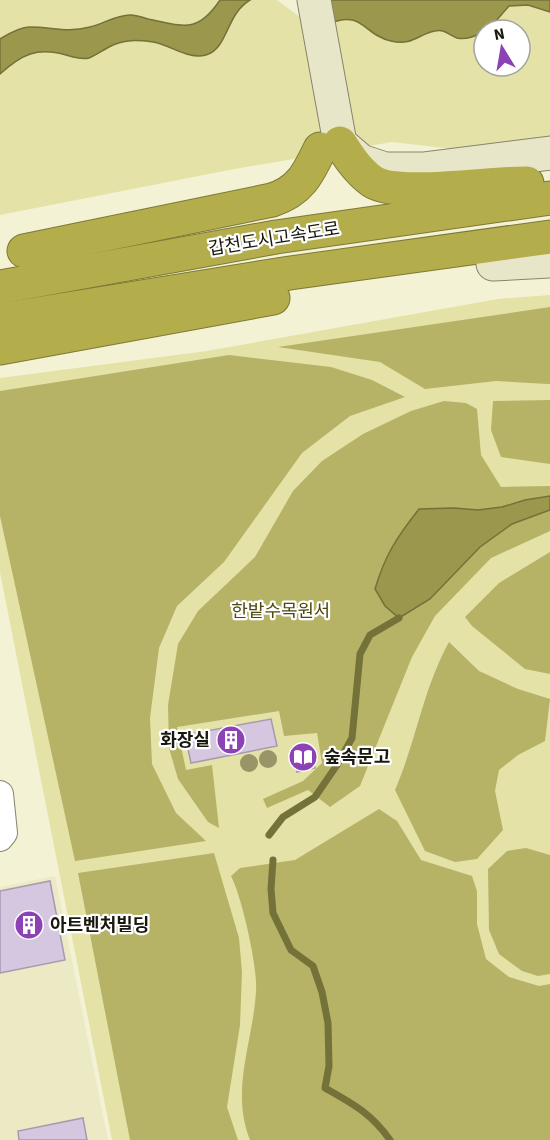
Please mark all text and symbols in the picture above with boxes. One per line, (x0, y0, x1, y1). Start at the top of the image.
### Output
north arrow (472, 18, 532, 78)
text: N (492, 22, 507, 46)
street label: 갑천도시고속도로 (207, 216, 341, 262)
park label: 한밭수목원서 (231, 599, 331, 624)
building icon: 화장실 (215, 724, 247, 756)
place label: 화장실 (160, 728, 210, 753)
library icon: 숲속문고 (287, 741, 319, 773)
place label: 숲속문고 (324, 745, 390, 770)
building icon: 아트벤처빌딩 (13, 909, 45, 941)
place label: 아트벤처빌딩 (50, 913, 149, 938)

